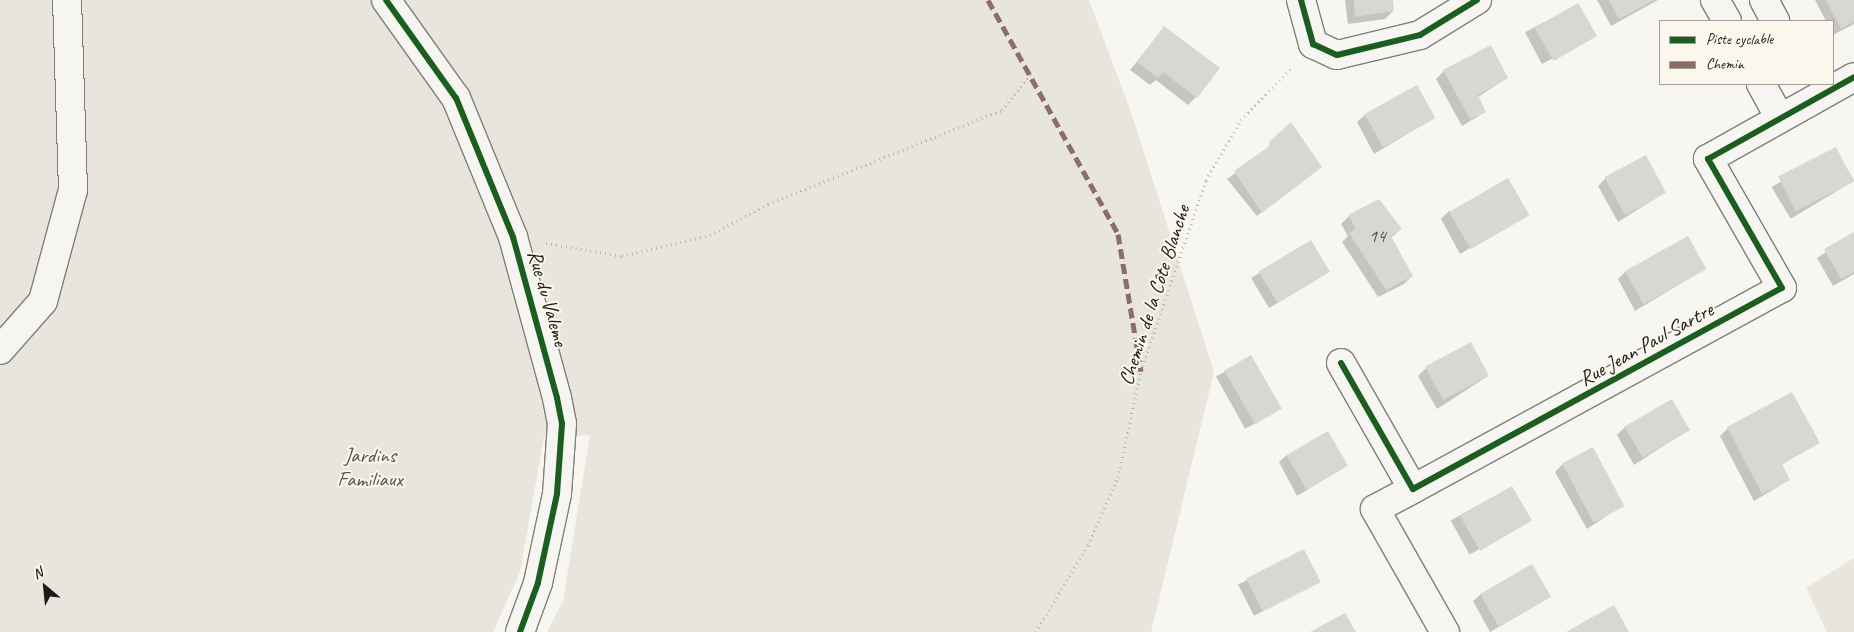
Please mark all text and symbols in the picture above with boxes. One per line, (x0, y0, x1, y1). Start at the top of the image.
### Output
legend (1659, 20, 1834, 85)
text: Piste cyclable (1706, 30, 1773, 49)
text: Chemin (1706, 55, 1744, 74)
street label: Chemin de la Côte Blanche (1113, 201, 1195, 389)
house number: 14 (1368, 226, 1386, 248)
street label: Rue du Valeme (522, 247, 574, 349)
street label: Rue Jean Paul Sartre (1575, 297, 1717, 391)
park label: Jardins Familiaux (337, 442, 403, 492)
north arrow (20, 562, 70, 612)
text: N (30, 564, 46, 583)

